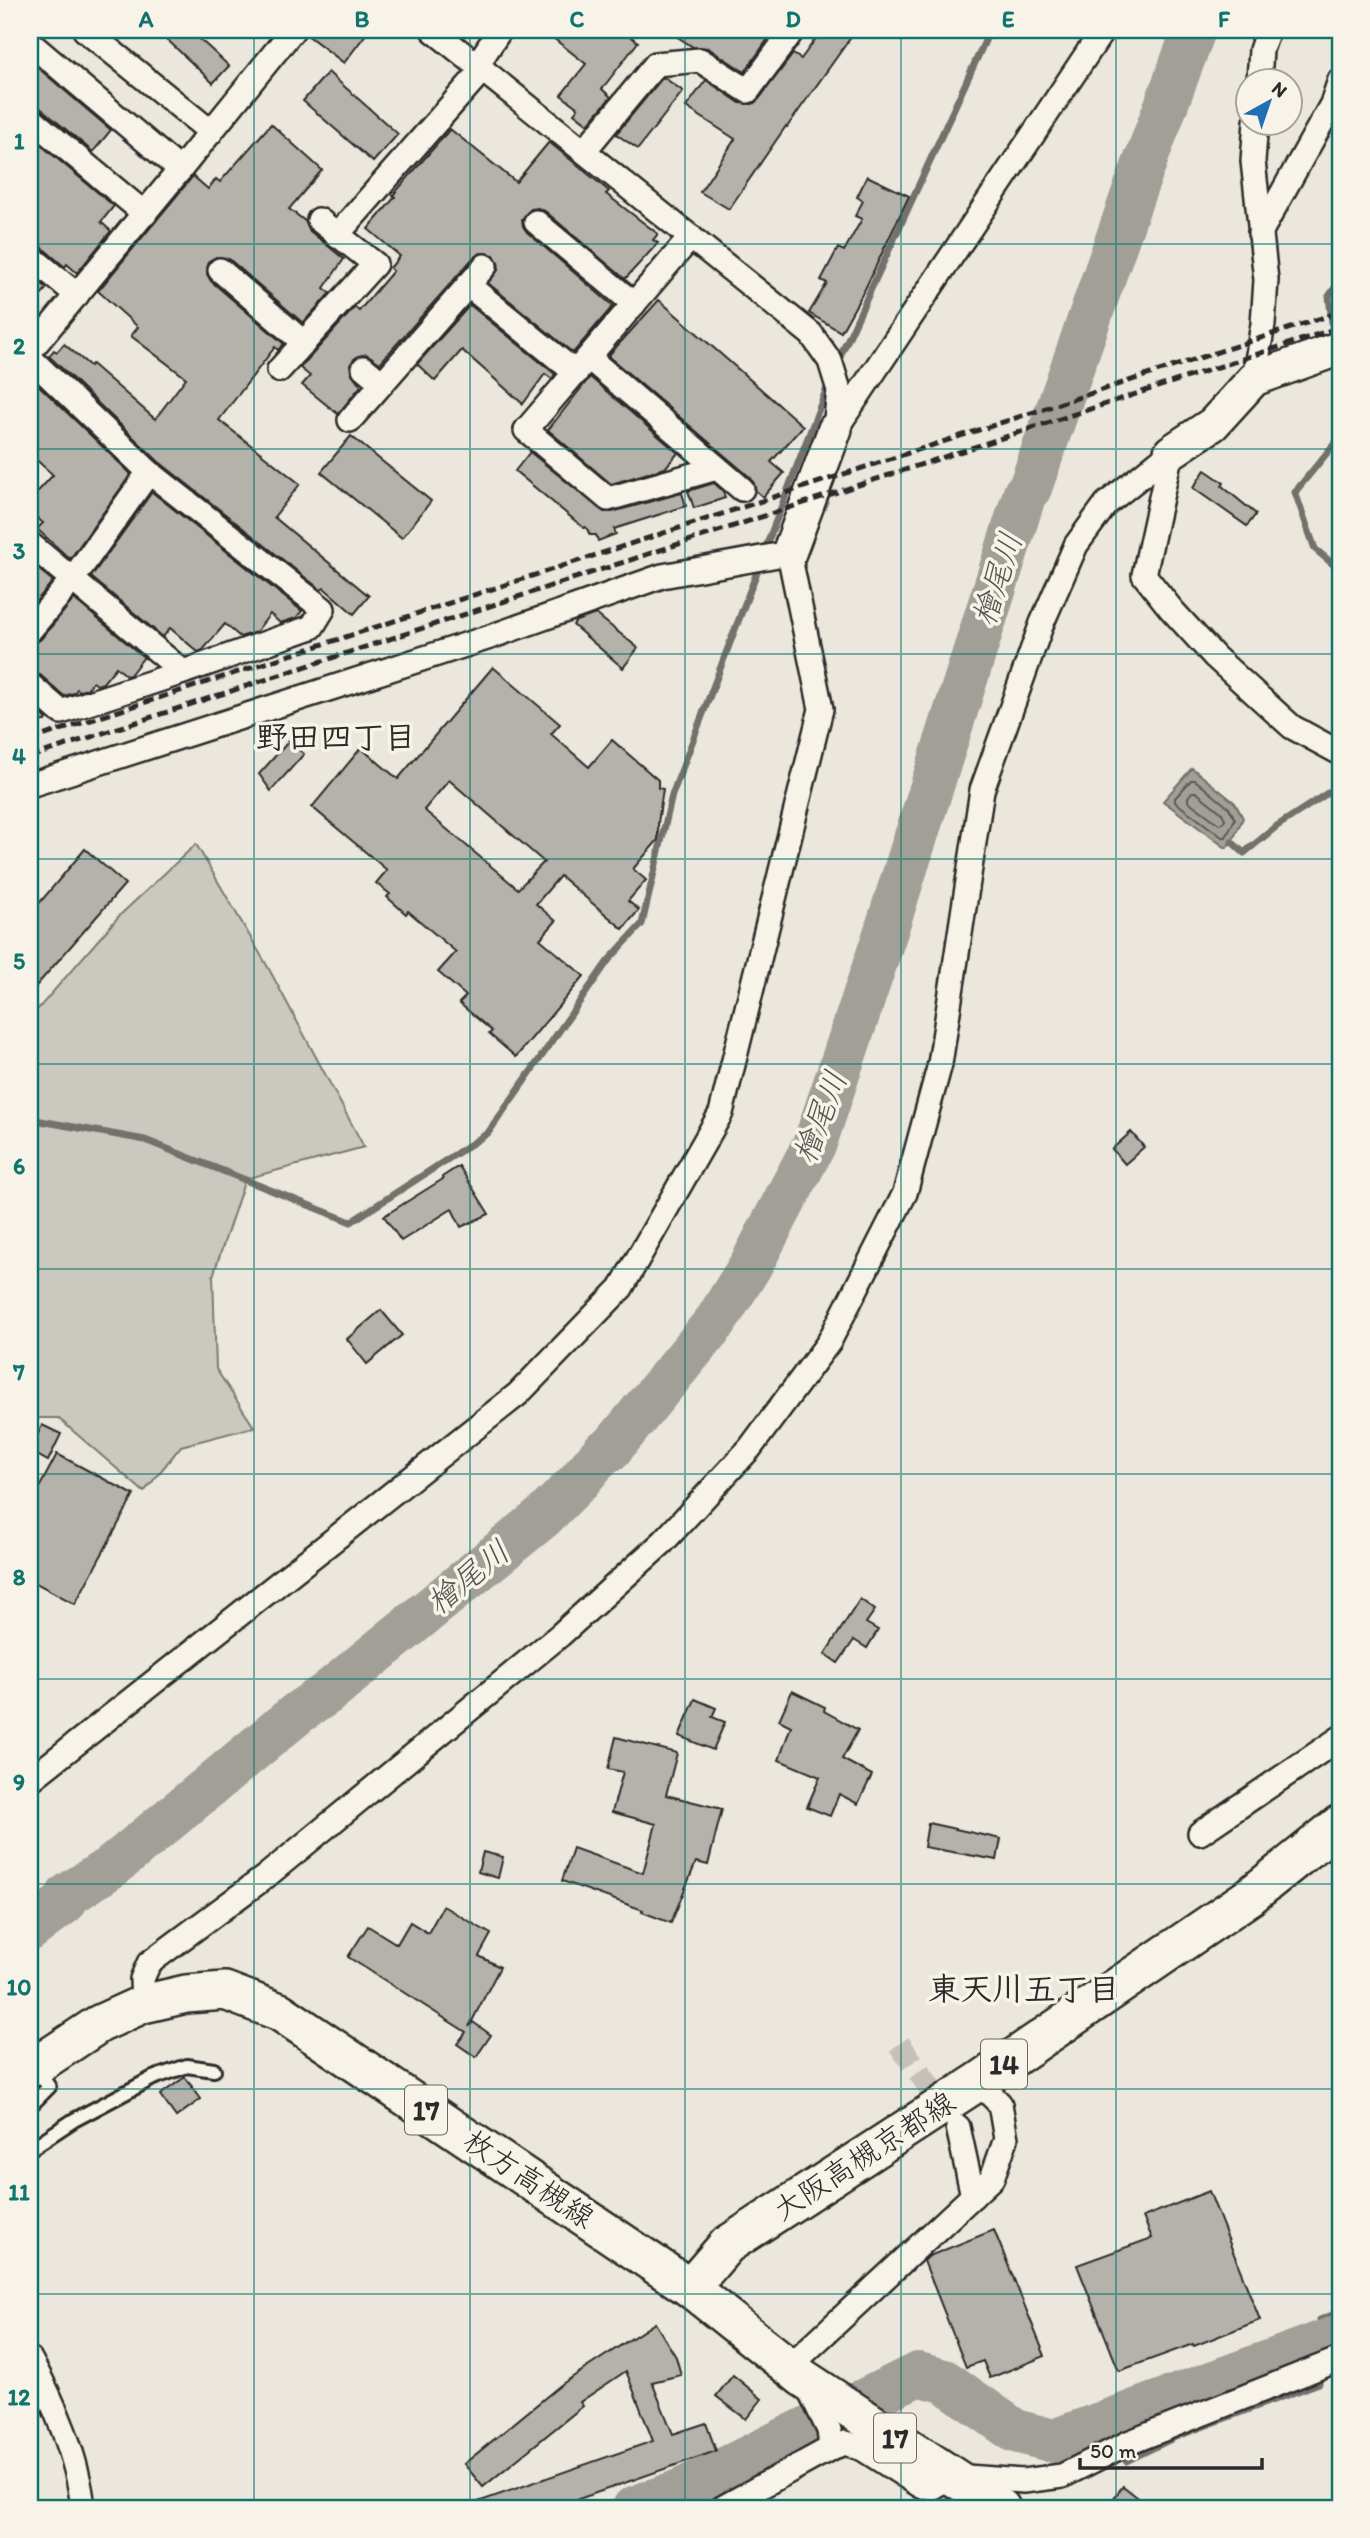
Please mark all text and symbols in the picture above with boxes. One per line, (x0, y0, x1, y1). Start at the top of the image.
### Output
text: A (138, 5, 154, 33)
text: B (355, 5, 370, 33)
text: C (570, 5, 585, 33)
text: D (785, 5, 801, 33)
text: E (1002, 5, 1015, 33)
text: F (1218, 5, 1231, 33)
north arrow (1234, 66, 1304, 136)
text: N (1267, 76, 1292, 102)
text: 1 (14, 127, 25, 155)
text: 2 (13, 332, 26, 360)
water label: 檜尾川 (964, 527, 1030, 631)
text: 3 (13, 537, 26, 565)
district label: 野田四丁目 (256, 718, 416, 756)
text: 4 (12, 742, 26, 770)
text: 5 (13, 947, 25, 975)
water label: 檜尾川 (785, 1065, 855, 1169)
text: 6 (13, 1152, 25, 1180)
text: 7 (12, 1358, 25, 1386)
water label: 檜尾川 (419, 1532, 517, 1622)
text: 8 (13, 1563, 26, 1591)
text: 9 (13, 1768, 25, 1796)
district label: 東天川五丁目 (928, 1970, 1120, 2008)
text: 10 (7, 1973, 31, 2001)
road number: 14 (981, 2039, 1027, 2088)
street label: 大阪高槻京都線 (766, 2083, 962, 2228)
road number: 17 (405, 2086, 447, 2134)
street label: 枚方高槻線 (457, 2121, 602, 2236)
text: 11 (8, 2178, 30, 2206)
text: 12 (8, 2383, 31, 2411)
road number: 17 (874, 2414, 916, 2462)
scale bar (1080, 2426, 1262, 2470)
text: 50 m (1090, 2438, 1137, 2463)

